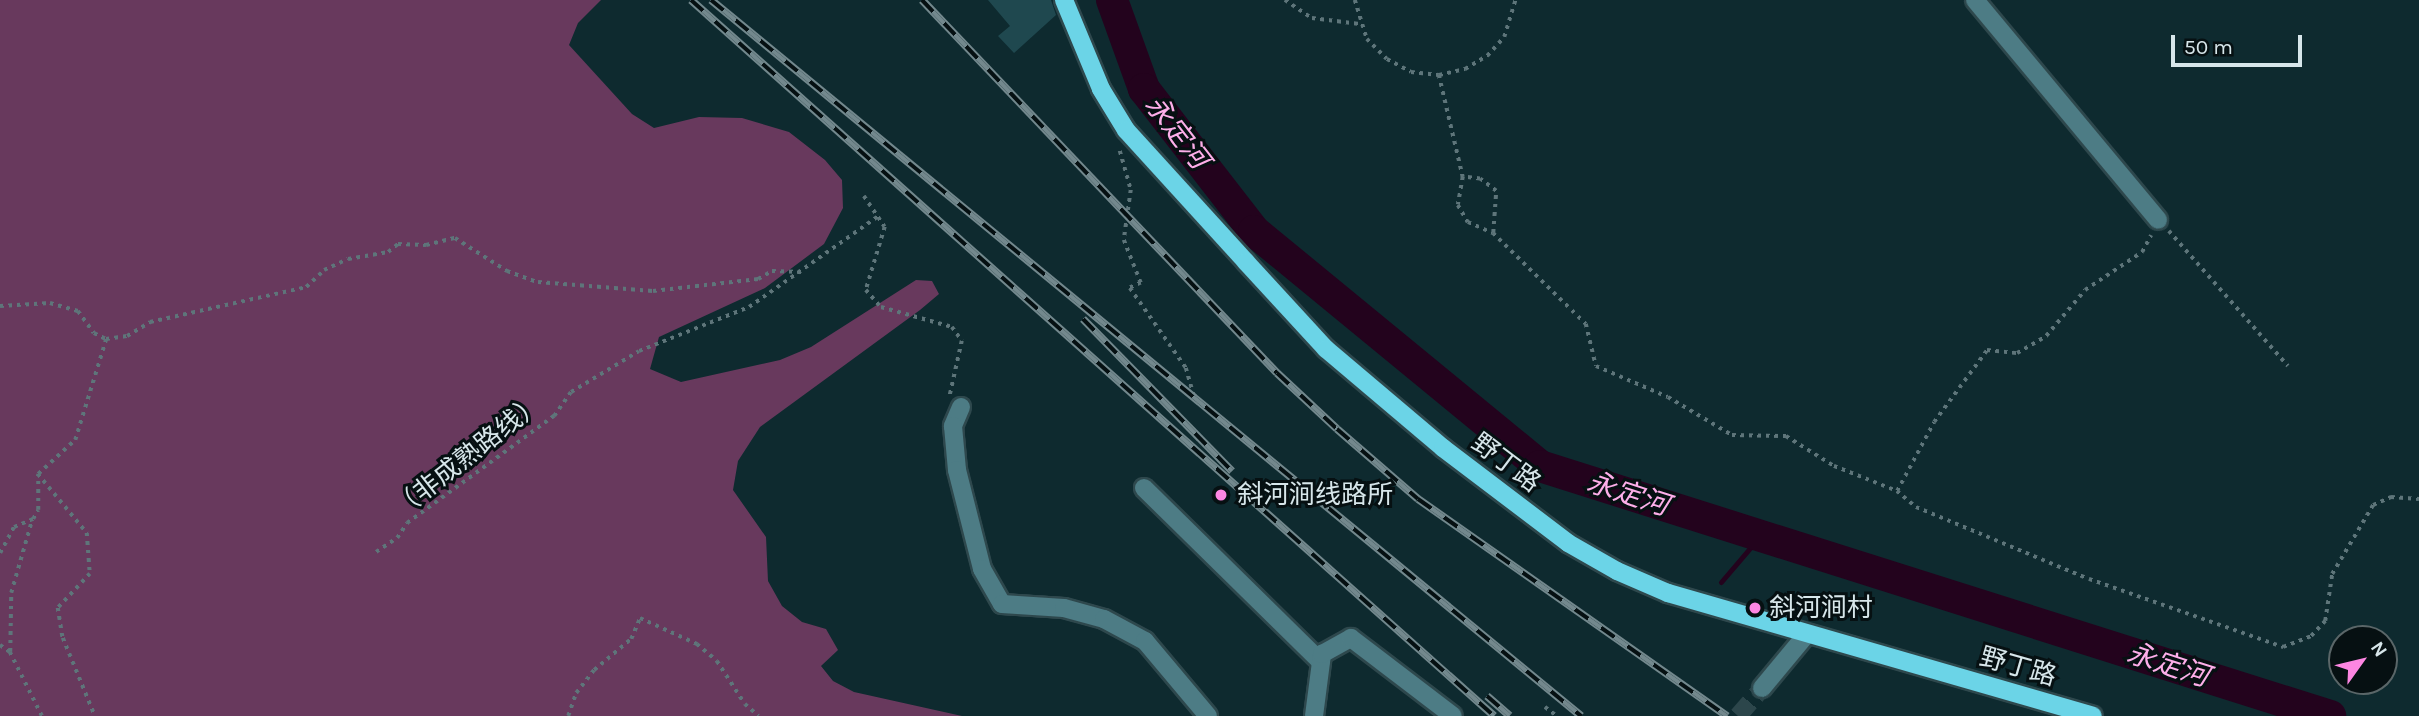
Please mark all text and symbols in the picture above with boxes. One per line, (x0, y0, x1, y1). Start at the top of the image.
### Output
scale bar (2174, 21, 2305, 65)
text: 50 m (2184, 35, 2233, 59)
water label: 永定河 (1138, 89, 1216, 175)
street label: （非成熟路线） (387, 388, 549, 524)
street label: 野丁路 (1465, 427, 1547, 499)
water label: 永定河 (1583, 465, 1673, 523)
place label: 斜河涧线路所 (1237, 479, 1393, 511)
marker: 斜河涧线路所 (1211, 485, 1231, 505)
place label: 斜河涧村 (1769, 592, 1873, 624)
marker: 斜河涧村 (1747, 600, 1763, 616)
north arrow (2328, 625, 2398, 695)
water label: 永定河 (2123, 636, 2213, 694)
text: N (2366, 638, 2392, 661)
street label: 野丁路 (1976, 641, 2060, 693)

